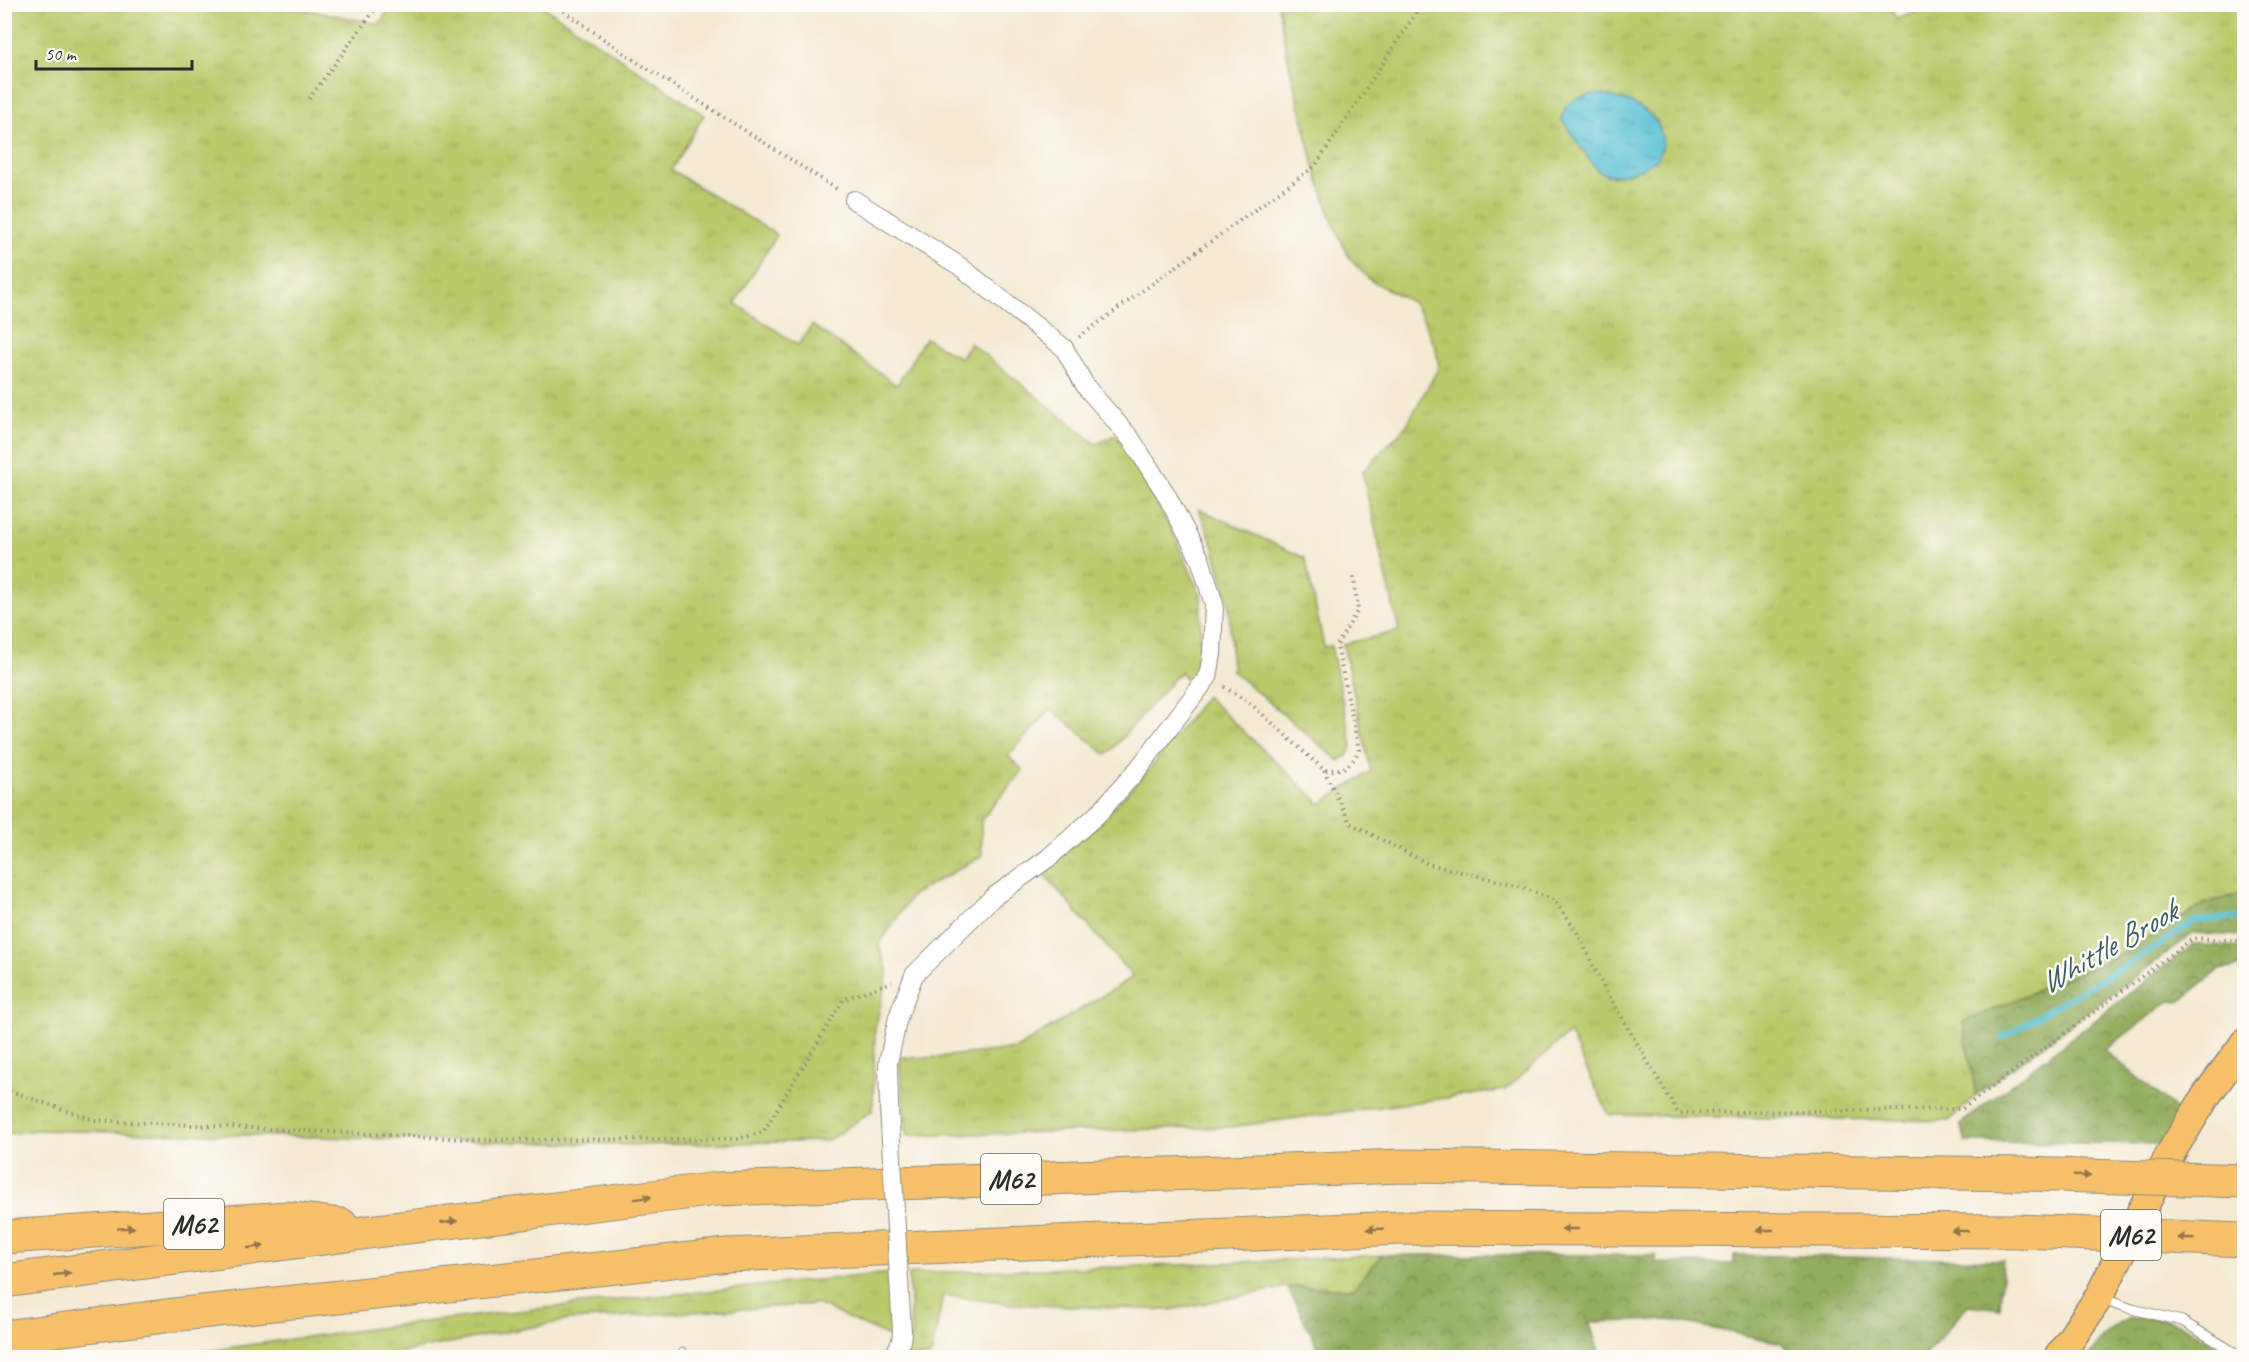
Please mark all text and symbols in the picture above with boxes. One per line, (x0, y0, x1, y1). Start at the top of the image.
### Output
scale bar (36, 33, 192, 71)
text: 50 m (45, 43, 78, 65)
water label: Whittle Brook (2032, 888, 2190, 1003)
road number: M62 (981, 1154, 1041, 1204)
one-way arrow (2073, 1171, 2092, 1181)
one-way arrow (633, 1194, 652, 1203)
road number: M62 (164, 1199, 224, 1249)
road number: M62 (2101, 1210, 2161, 1260)
one-way arrow (440, 1217, 459, 1227)
one-way arrow (116, 1224, 135, 1233)
one-way arrow (1560, 1224, 1579, 1234)
one-way arrow (1365, 1225, 1384, 1234)
one-way arrow (1755, 1225, 1774, 1235)
one-way arrow (1950, 1226, 1969, 1236)
one-way arrow (2177, 1233, 2196, 1242)
one-way arrow (246, 1243, 265, 1252)
one-way arrow (53, 1269, 72, 1278)

